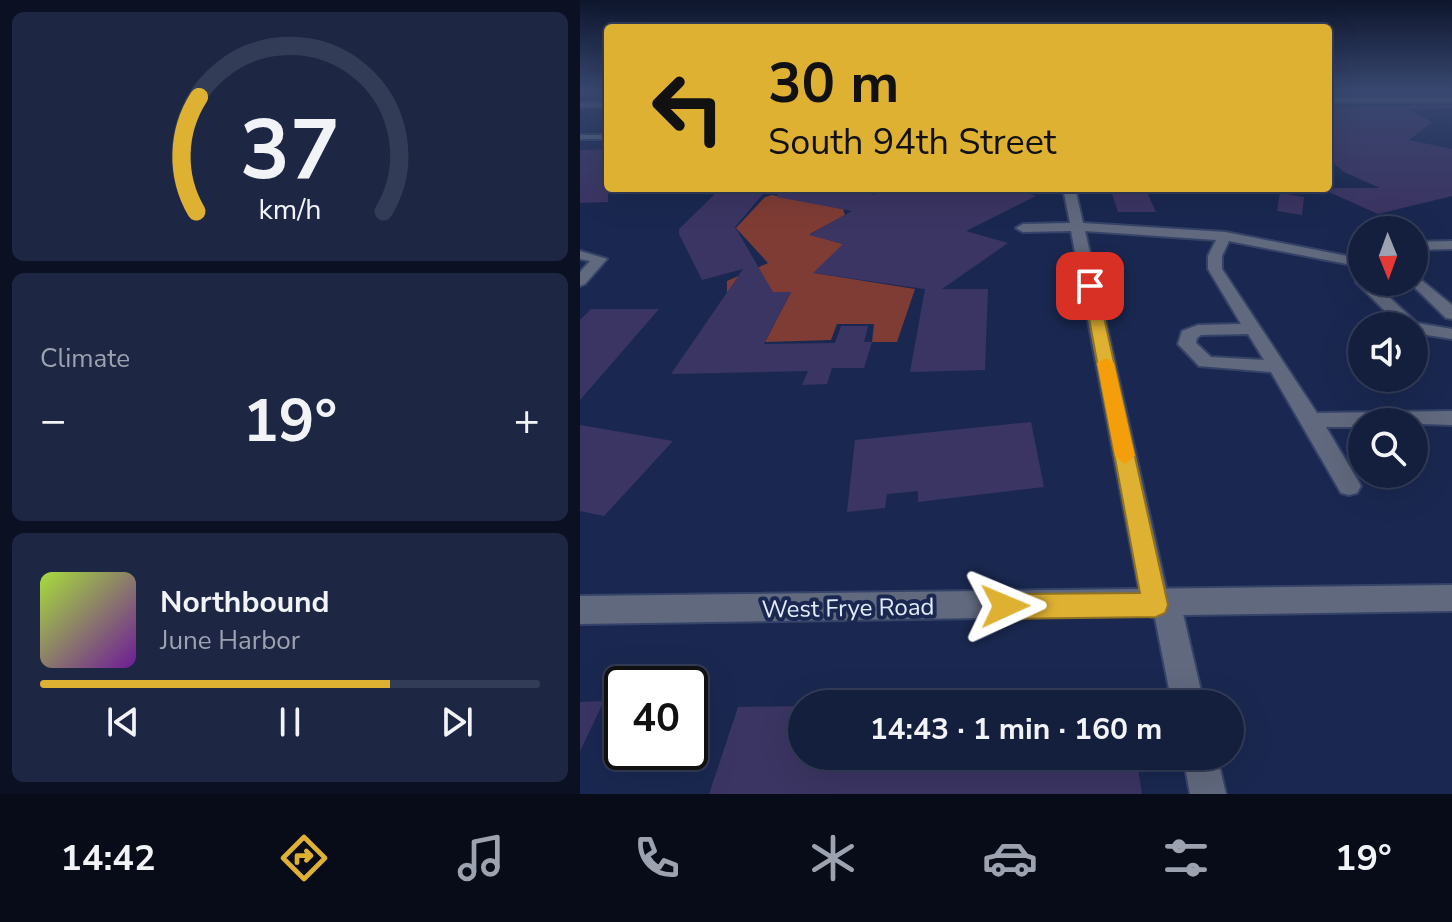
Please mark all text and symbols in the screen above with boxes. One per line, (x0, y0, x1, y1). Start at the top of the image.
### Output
text: 30 m (768, 45, 899, 122)
icon: left (636, 56, 740, 160)
text: 37 (240, 94, 340, 207)
text: South 94th Street (768, 118, 1056, 167)
text: km/h (259, 191, 321, 230)
north arrow (1348, 216, 1428, 296)
map controls (1348, 216, 1428, 488)
pin (1056, 252, 1124, 320)
icon: arrive (1068, 264, 1112, 308)
button: sound (1348, 312, 1428, 392)
text: Climate (40, 341, 130, 376)
text: 19° (243, 380, 337, 462)
text: − (40, 391, 66, 451)
text: + (514, 391, 540, 451)
button: search (1348, 408, 1428, 488)
position arrow (963, 564, 1047, 648)
text: Northbound (160, 582, 330, 623)
street label: West Frye Road (761, 590, 935, 626)
text: June Harbor (160, 623, 300, 658)
speed limit sign: 40 (604, 666, 708, 770)
icon: previous (101, 700, 145, 744)
icon: pause (268, 700, 312, 744)
icon: next (435, 700, 479, 744)
text: 14:43 · 1 min · 160 m (870, 709, 1162, 750)
icon: directions (276, 830, 332, 886)
icon: music (453, 830, 509, 886)
icon: phone (629, 830, 685, 886)
icon: climate (805, 830, 861, 886)
icon: car (982, 830, 1038, 886)
icon: filters (1158, 830, 1214, 886)
text: 14:42 (60, 834, 156, 883)
text: 19° (1335, 834, 1392, 883)

